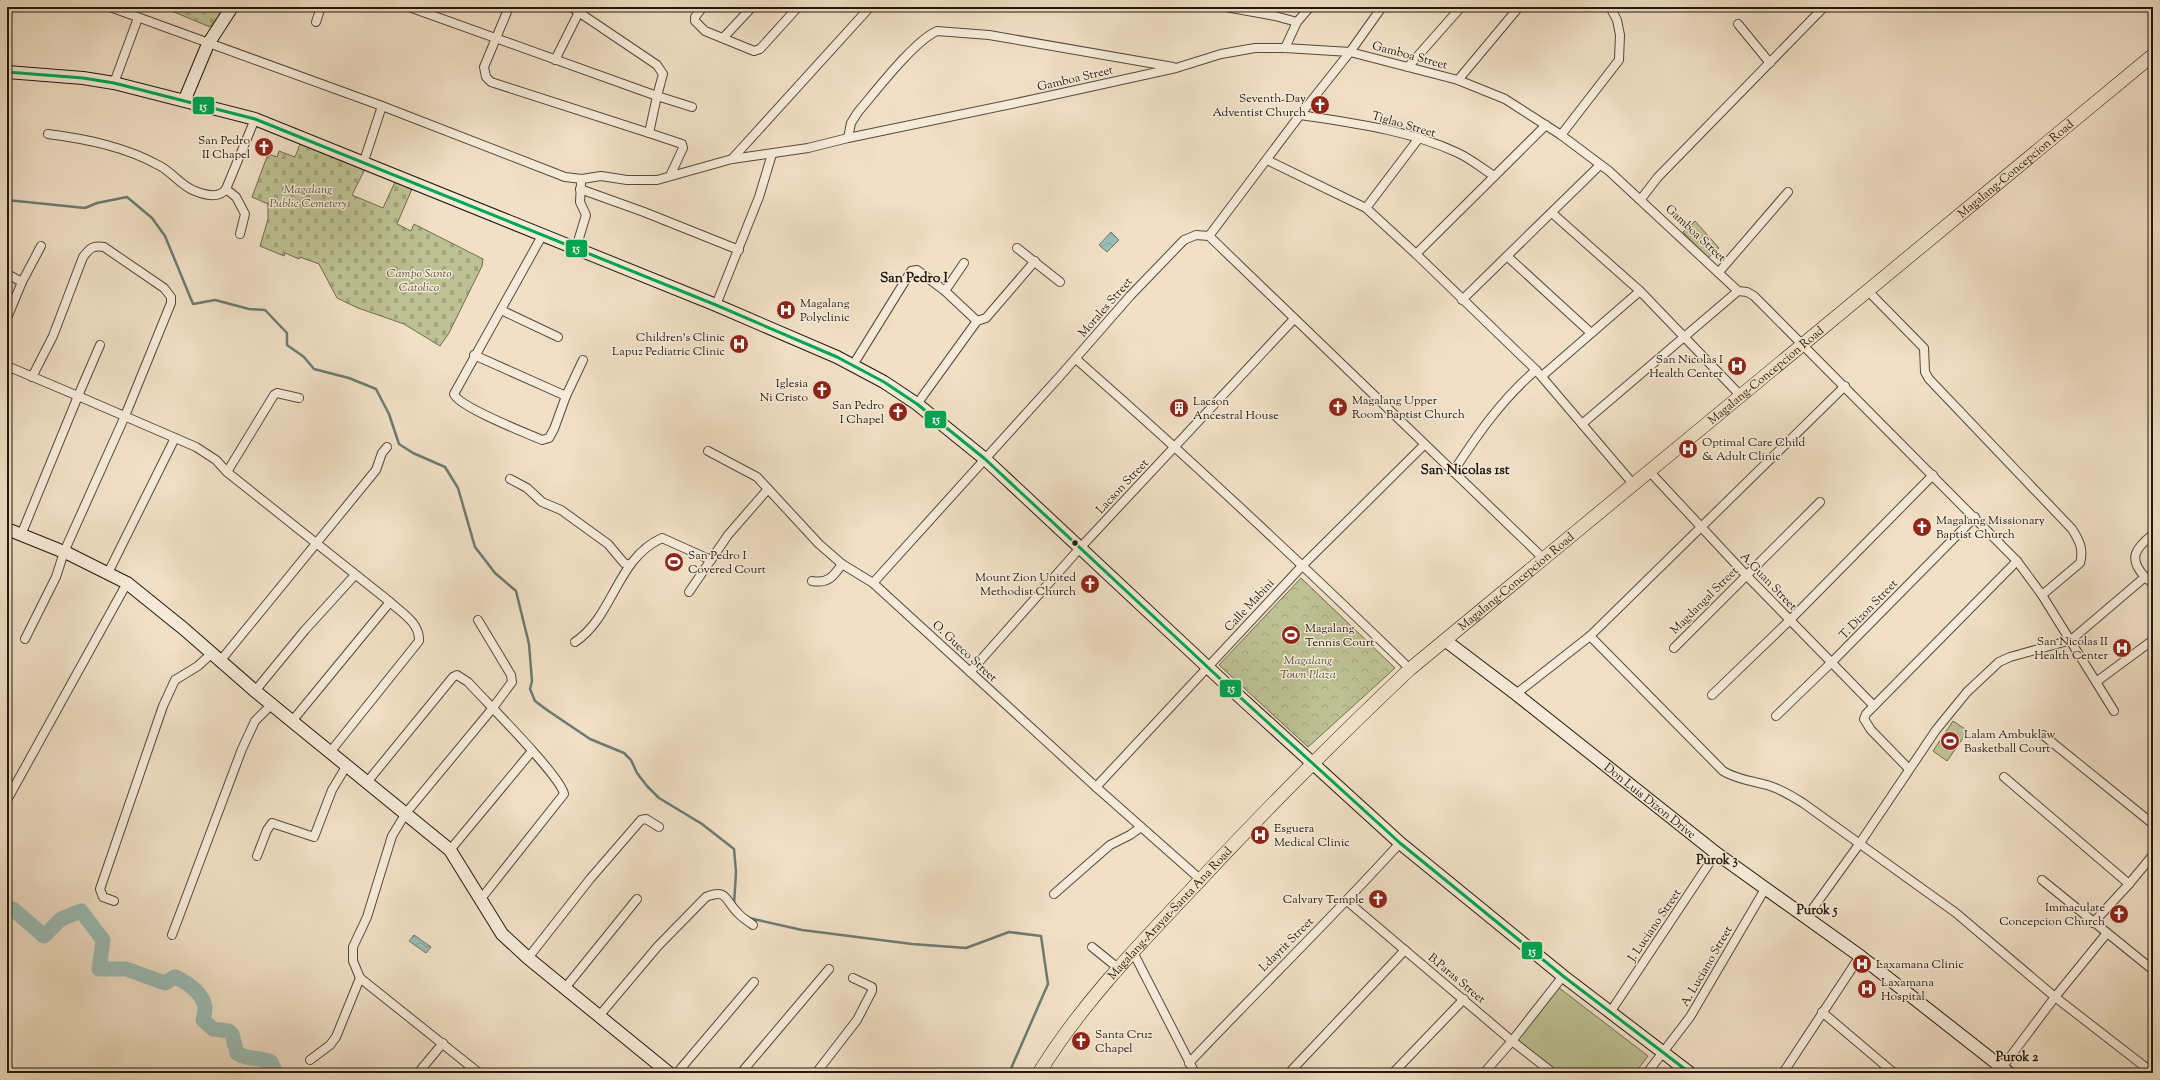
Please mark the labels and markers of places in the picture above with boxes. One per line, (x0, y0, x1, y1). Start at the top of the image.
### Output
place label: Seventh-Day Adventist Church (1212, 90, 1306, 122)
church icon: Seventh-Day Adventist Church (1309, 94, 1331, 116)
place label: San Pedro II Chapel (198, 132, 251, 164)
church icon: San Pedro II Chapel (253, 136, 275, 158)
place label: Magalang Polyclinic (800, 295, 850, 327)
hospital icon: Magalang Polyclinic (775, 299, 797, 321)
place label: Children's Clinic Lapuz Pediatric Clinic (612, 329, 726, 361)
hospital icon: Children's Clinic Lapuz Pediatric Clinic (728, 333, 750, 355)
place label: San Nicolas I Health Center (1649, 351, 1723, 383)
hospital icon: San Nicolas I Health Center (1726, 355, 1748, 377)
place label: Iglesia Ni Cristo (760, 375, 808, 407)
church icon: Iglesia Ni Cristo (811, 379, 833, 401)
place label: Magalang Upper Room Baptist Church (1352, 392, 1465, 424)
place label: Lacson Ancestral House (1193, 393, 1279, 425)
church icon: Magalang Upper Room Baptist Church (1327, 396, 1349, 418)
place label: San Pedro I Chapel (832, 397, 885, 429)
building icon: Lacson Ancestral House (1168, 397, 1190, 419)
church icon: San Pedro I Chapel (887, 401, 909, 423)
place label: Optimal Care Child & Adult Clinic (1702, 434, 1806, 466)
hospital icon: Optimal Care Child & Adult Clinic (1677, 438, 1699, 460)
place label: Magalang Missionary Baptist Church (1936, 512, 2045, 544)
church icon: Magalang Missionary Baptist Church (1911, 516, 1933, 538)
unlabelled marker (1070, 538, 1080, 548)
place label: San Pedro I Covered Court (688, 547, 766, 579)
sports icon: San Pedro I Covered Court (663, 551, 685, 573)
place label: Mount Zion United Methodist Church (975, 569, 1076, 601)
church icon: Mount Zion United Methodist Church (1079, 573, 1101, 595)
place label: Magalang Tennis Court (1305, 620, 1374, 652)
sports icon: Magalang Tennis Court (1280, 624, 1302, 646)
place label: San Nicolas II Health Center (2034, 633, 2108, 665)
hospital icon: San Nicolas II Health Center (2111, 637, 2133, 659)
place label: Lalam Ambuklaw Basketball Court (1964, 726, 2055, 758)
sports icon: Lalam Ambuklaw Basketball Court (1939, 730, 1961, 752)
place label: Esguera Medical Clinic (1274, 820, 1350, 852)
hospital icon: Esguera Medical Clinic (1249, 824, 1271, 846)
church icon: Calvary Temple (1367, 888, 1389, 910)
place label: Calvary Temple (1283, 891, 1364, 909)
place label: Immaculate Concepcion Church (1999, 899, 2105, 931)
church icon: Immaculate Concepcion Church (2108, 903, 2130, 925)
hospital icon: Laxamana Clinic (1851, 953, 1873, 975)
place label: Laxamana Clinic (1876, 956, 1964, 974)
place label: Laxamana Hospital (1881, 974, 1934, 1006)
hospital icon: Laxamana Hospital (1856, 978, 1878, 1000)
place label: Santa Cruz Chapel (1095, 1026, 1153, 1058)
church icon: Santa Cruz Chapel (1070, 1030, 1092, 1052)

